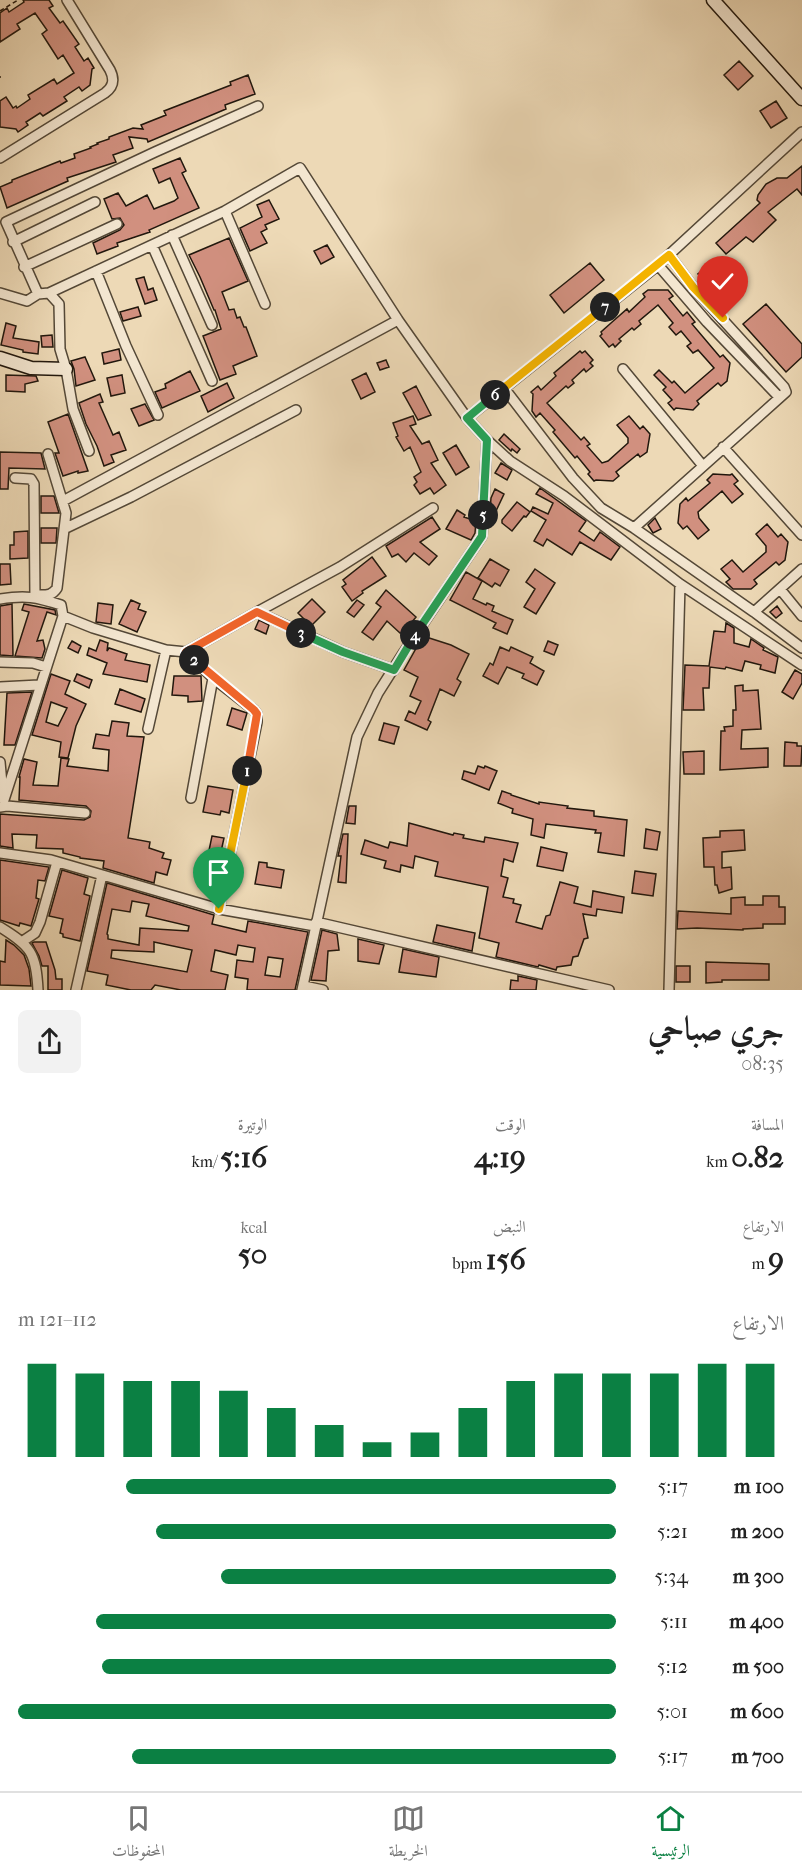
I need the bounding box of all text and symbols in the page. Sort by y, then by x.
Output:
pin [697,256,748,318]
icon: check [706,265,739,298]
pin: 7 [590,292,620,322]
text: 7 [601,297,609,316]
pin: 6 [480,380,510,410]
text: 6 [491,385,499,404]
pin: 5 [468,500,498,530]
text: 5 [480,505,486,524]
pin: 3 [286,618,316,648]
pin: 4 [400,620,430,650]
text: 3 [298,623,304,642]
text: 4 [410,625,420,644]
pin: 2 [179,645,209,675]
text: 2 [190,650,198,669]
pin: 1 [232,756,262,786]
text: 1 [244,761,250,780]
pin [193,847,244,909]
icon: arrive [202,856,235,889]
button: share [18,1010,81,1073]
text: جري صباحي [648,1010,784,1049]
text: 08:35 [741,1052,784,1075]
text: الوتيرة [238,1115,267,1134]
text: الوقت [495,1115,526,1134]
text: المسافة [751,1115,784,1134]
text: 5:16 [220,1140,267,1175]
text: 4:19 [474,1140,526,1175]
text: 0.82 [731,1140,784,1175]
text: /km [191,1152,220,1171]
text: km [706,1152,731,1171]
text: النبض [493,1217,526,1236]
text: الارتفاع [742,1217,784,1236]
text: kcal [240,1218,267,1237]
text: 50 [238,1237,267,1272]
text: 156 [486,1242,526,1277]
text: 9 [768,1242,784,1277]
text: bpm [452,1254,486,1273]
text: m [752,1254,768,1273]
text: 112–121 m [18,1308,97,1331]
text: الارتفاع [732,1312,784,1335]
text: 5:17 [658,1475,688,1498]
text: 100 m [734,1475,784,1498]
text: 5:21 [657,1520,688,1543]
text: 200 m [731,1520,784,1543]
text: 5:34 [655,1565,688,1588]
text: 300 m [733,1565,784,1588]
text: 5:11 [660,1610,688,1633]
text: 400 m [729,1610,784,1633]
text: 5:12 [657,1655,688,1678]
text: 500 m [732,1655,784,1678]
text: 5:01 [656,1700,688,1723]
text: 600 m [730,1700,784,1723]
text: 5:17 [658,1745,688,1768]
text: 700 m [731,1745,784,1768]
tab: المحفوظات [112,1802,165,1866]
tab: الخريطة [389,1802,428,1866]
tab: الرئيسية [652,1802,690,1866]

